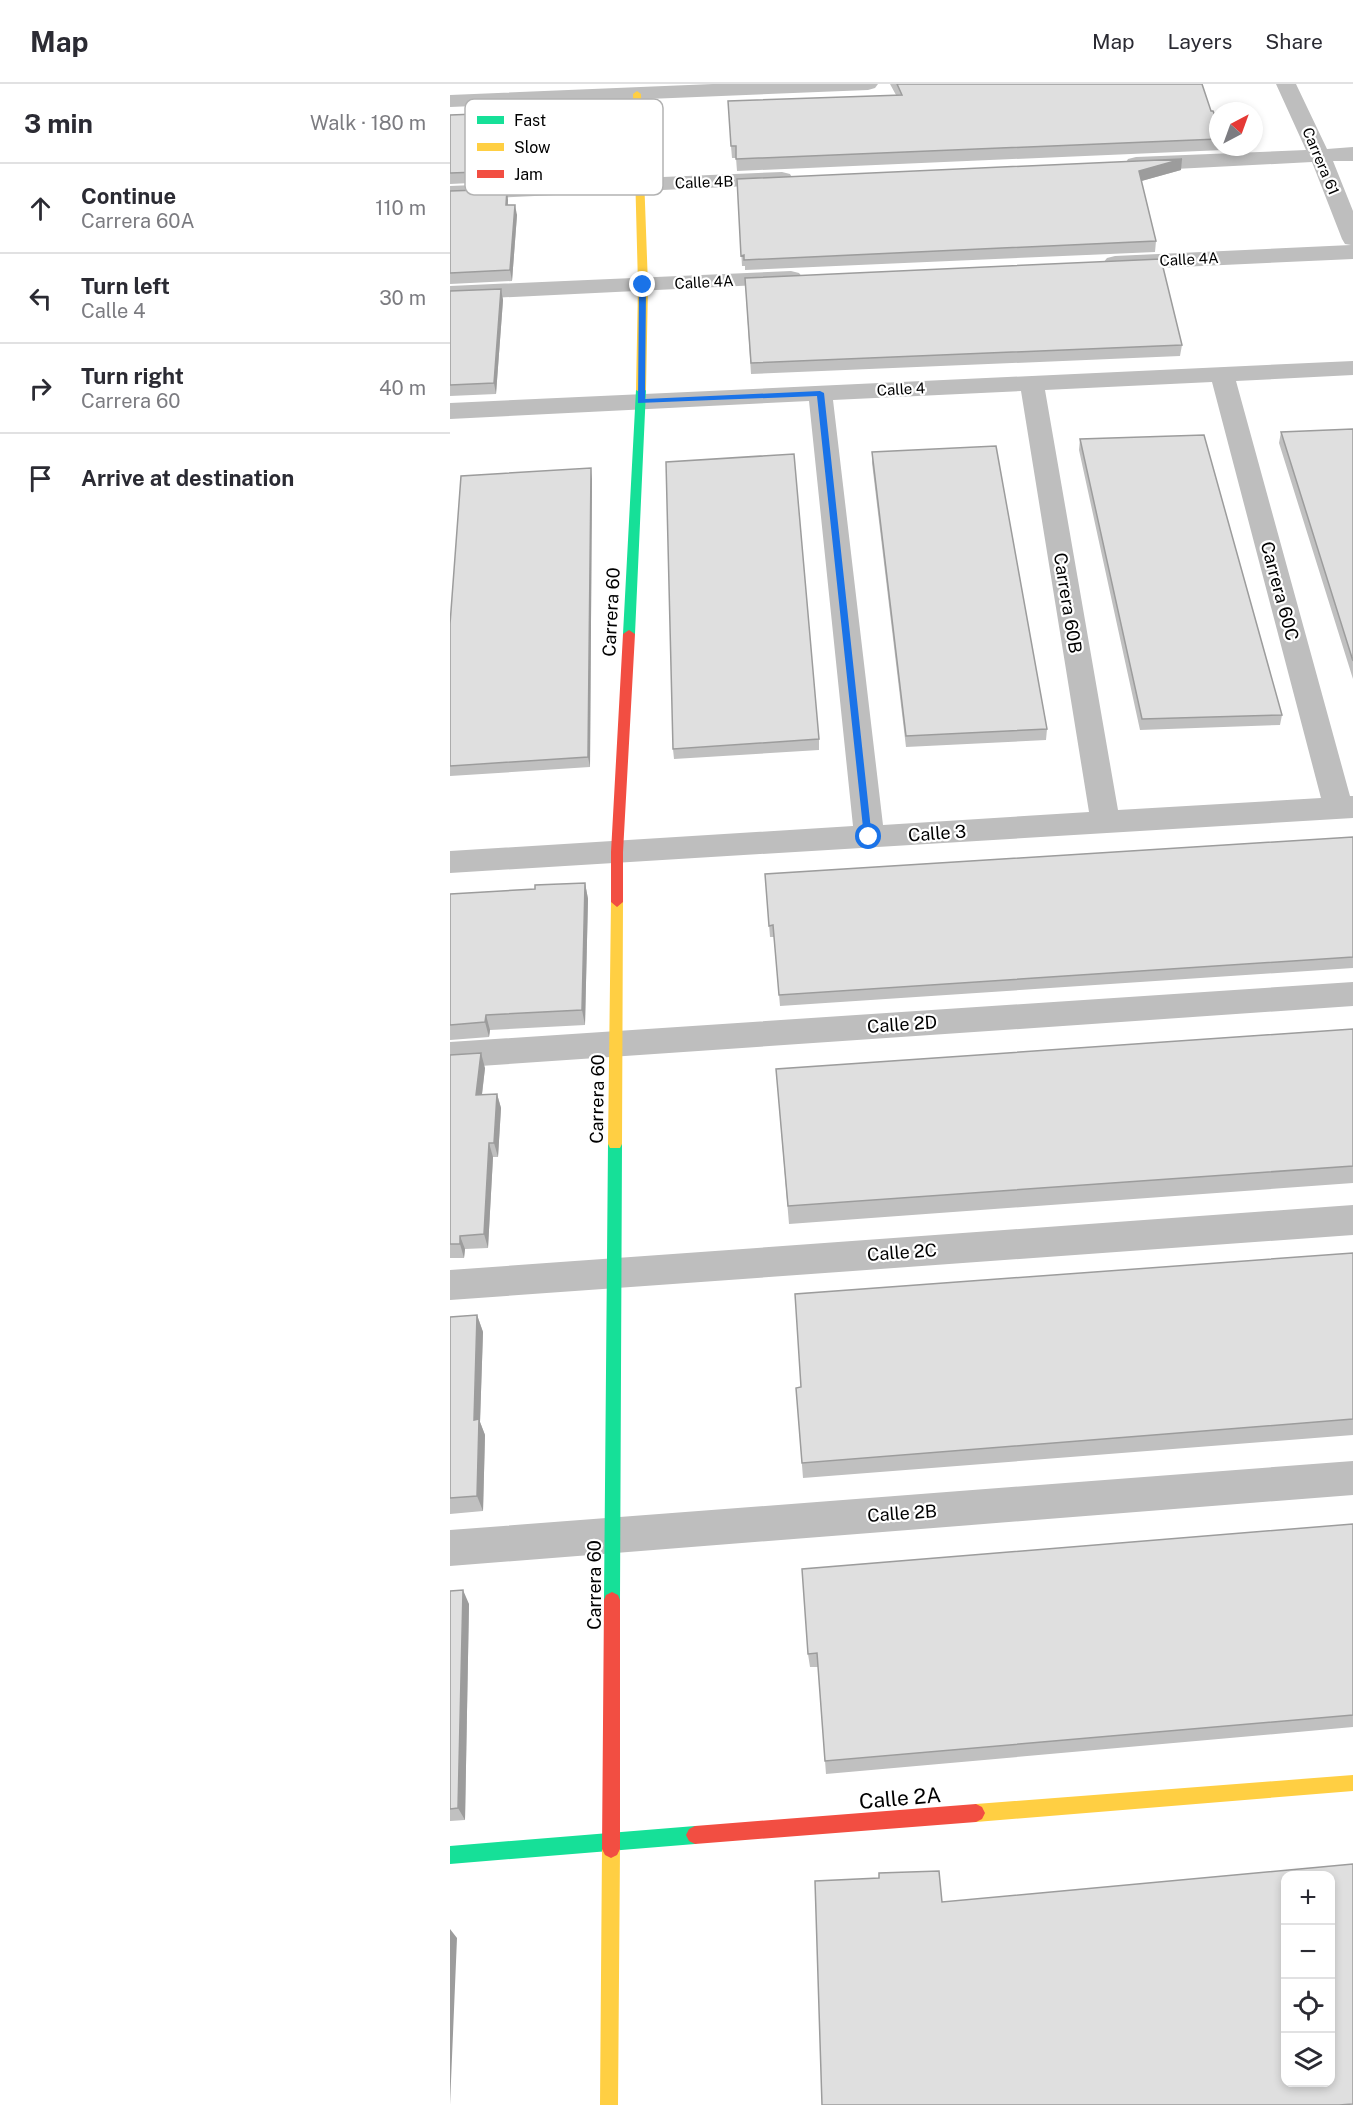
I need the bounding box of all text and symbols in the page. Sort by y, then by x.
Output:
text: Map [30,25,89,58]
text: Map [1092,29,1135,54]
text: Layers [1168,29,1232,54]
text: Share [1265,29,1323,54]
legend [465,99,663,195]
north arrow [1209,102,1263,156]
text: 3 min [24,108,93,139]
text: Walk · 180 m [310,111,426,135]
text: Fast [514,111,546,130]
street label: Carrera 61 [1299,125,1343,197]
text: Slow [514,138,551,157]
text: Jam [514,165,543,184]
street label: Calle 4B [674,172,734,192]
text: Continue [81,183,176,209]
icon: ahead [24,192,57,225]
text: 110 m [375,196,426,220]
text: Carrera 60A [81,209,195,233]
street label: Calle 4A [1159,249,1219,269]
route end [629,271,655,297]
street label: Calle 4A [674,272,734,292]
text: Turn left [81,273,170,299]
icon: left [24,282,57,315]
text: 30 m [379,286,426,310]
text: Calle 4 [81,299,146,323]
text: Turn right [81,363,184,389]
icon: right [24,372,57,405]
text: 40 m [379,376,426,400]
street label: Calle 4 [876,379,926,399]
text: Carrera 60 [81,389,180,413]
icon: arrive [24,462,57,495]
text: Arrive at destination [81,465,294,491]
street label: Carrera 60C [1257,539,1303,643]
street label: Carrera 60B [1050,551,1086,655]
street label: Carrera 60 [598,567,624,657]
street label: Calle 3 [907,820,967,846]
route start [855,823,881,849]
street label: Calle 2D [866,1011,938,1037]
street label: Carrera 60 [586,1054,608,1144]
street label: Calle 2C [866,1239,938,1265]
street label: Calle 2B [867,1500,937,1526]
street label: Carrera 60 [584,1540,605,1630]
street label: Calle 2A [858,1782,942,1814]
map controls [1281,1871,1335,2087]
button: + [1281,1871,1335,1925]
button: − [1281,1925,1335,1979]
button: locate [1281,1979,1335,2033]
button: layers [1281,2033,1335,2087]

